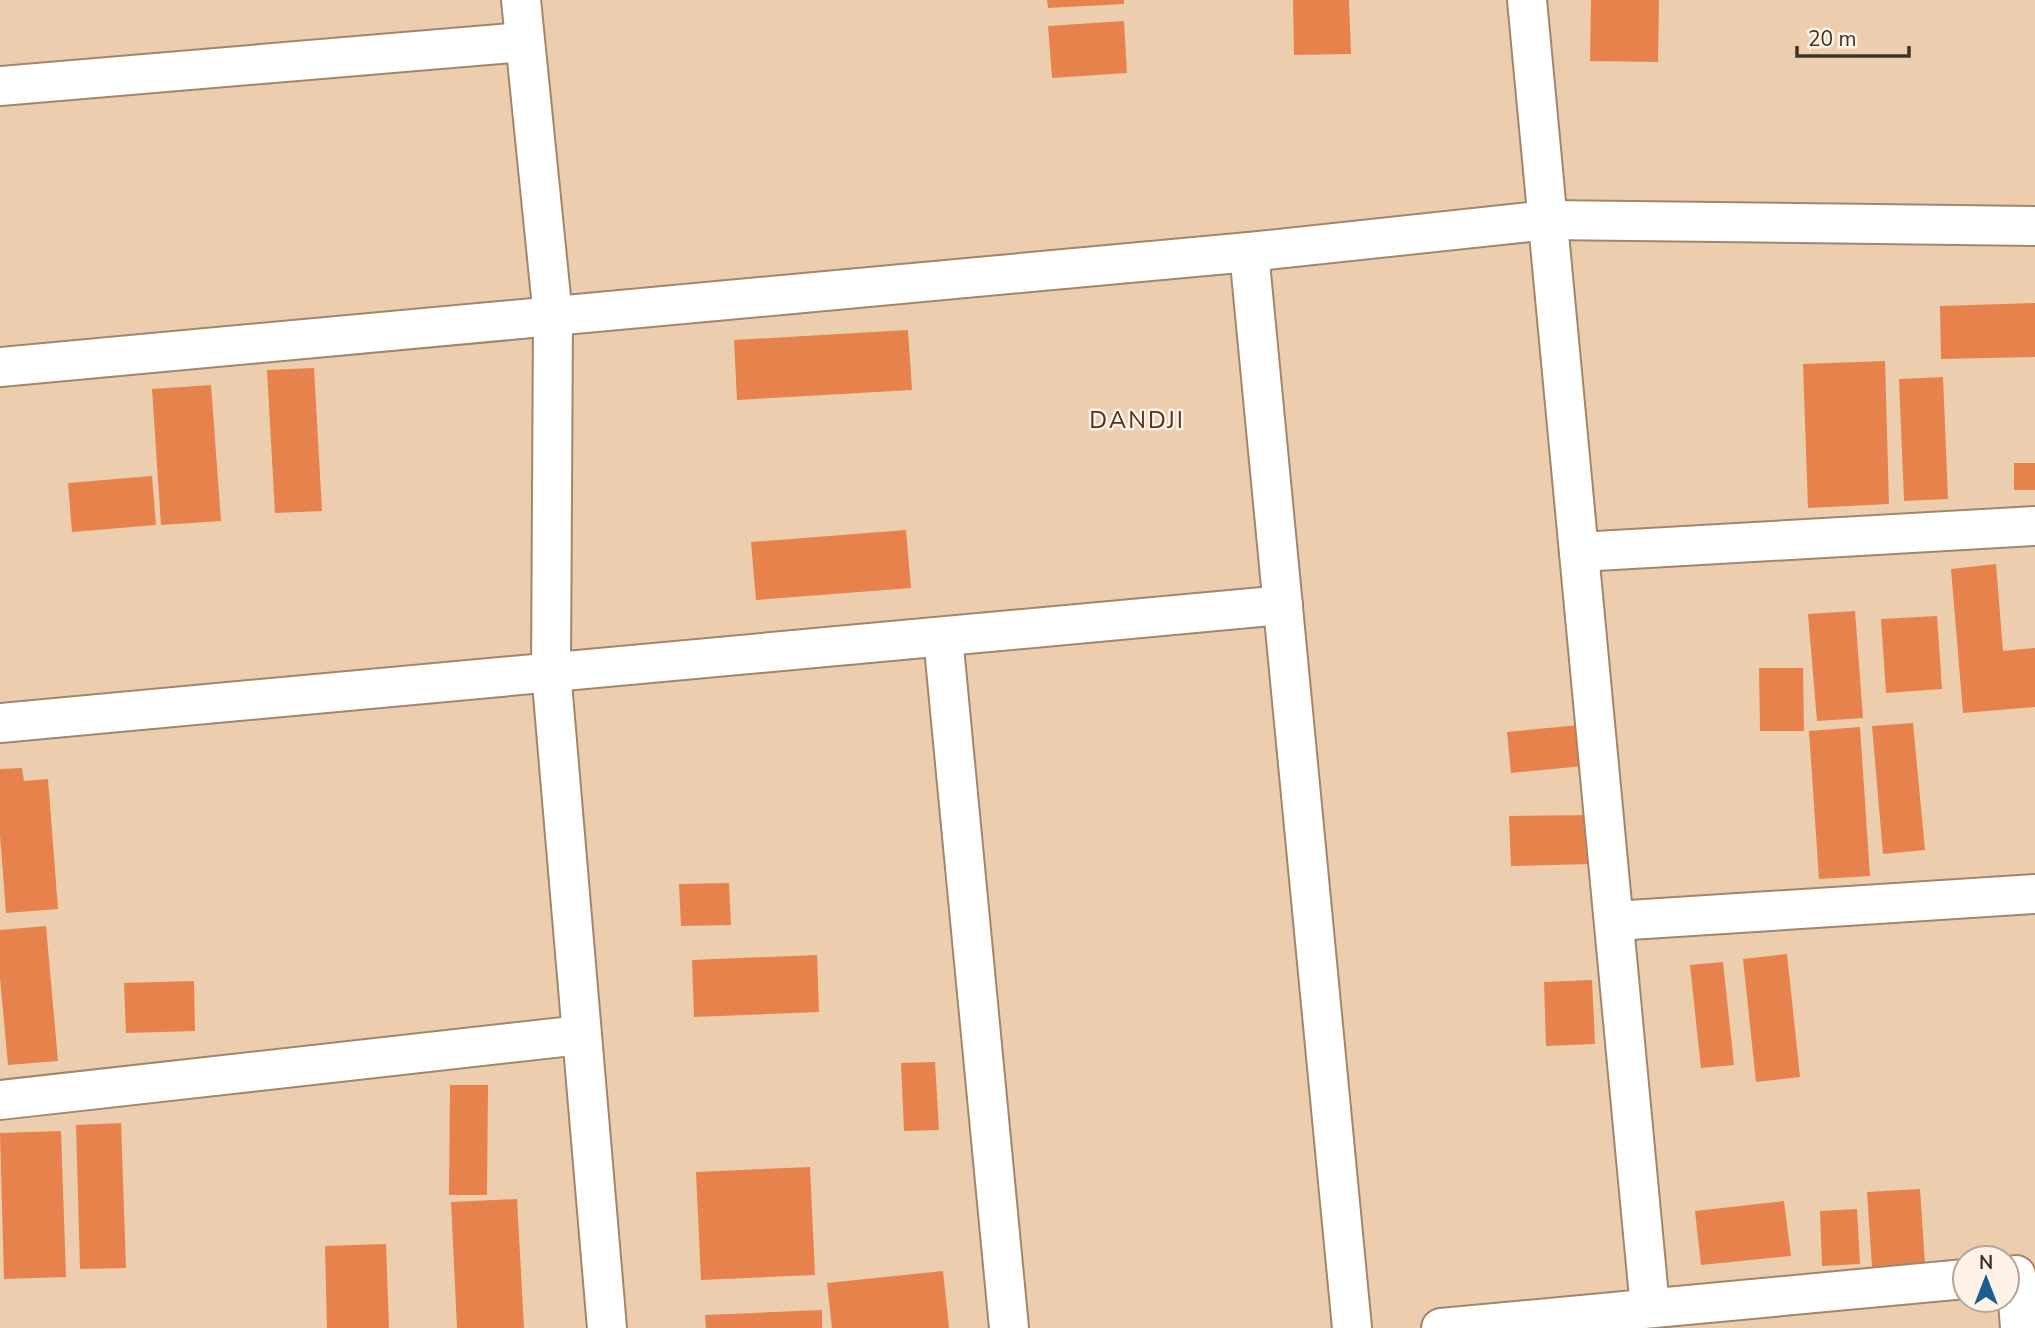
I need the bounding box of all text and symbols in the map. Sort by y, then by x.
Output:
scale bar [1797,14,1909,58]
text: 20 m [1808,25,1857,53]
district label: DANDJI [1089,404,1185,436]
north arrow [1951,1244,2021,1314]
text: N [1979,1250,1993,1276]

